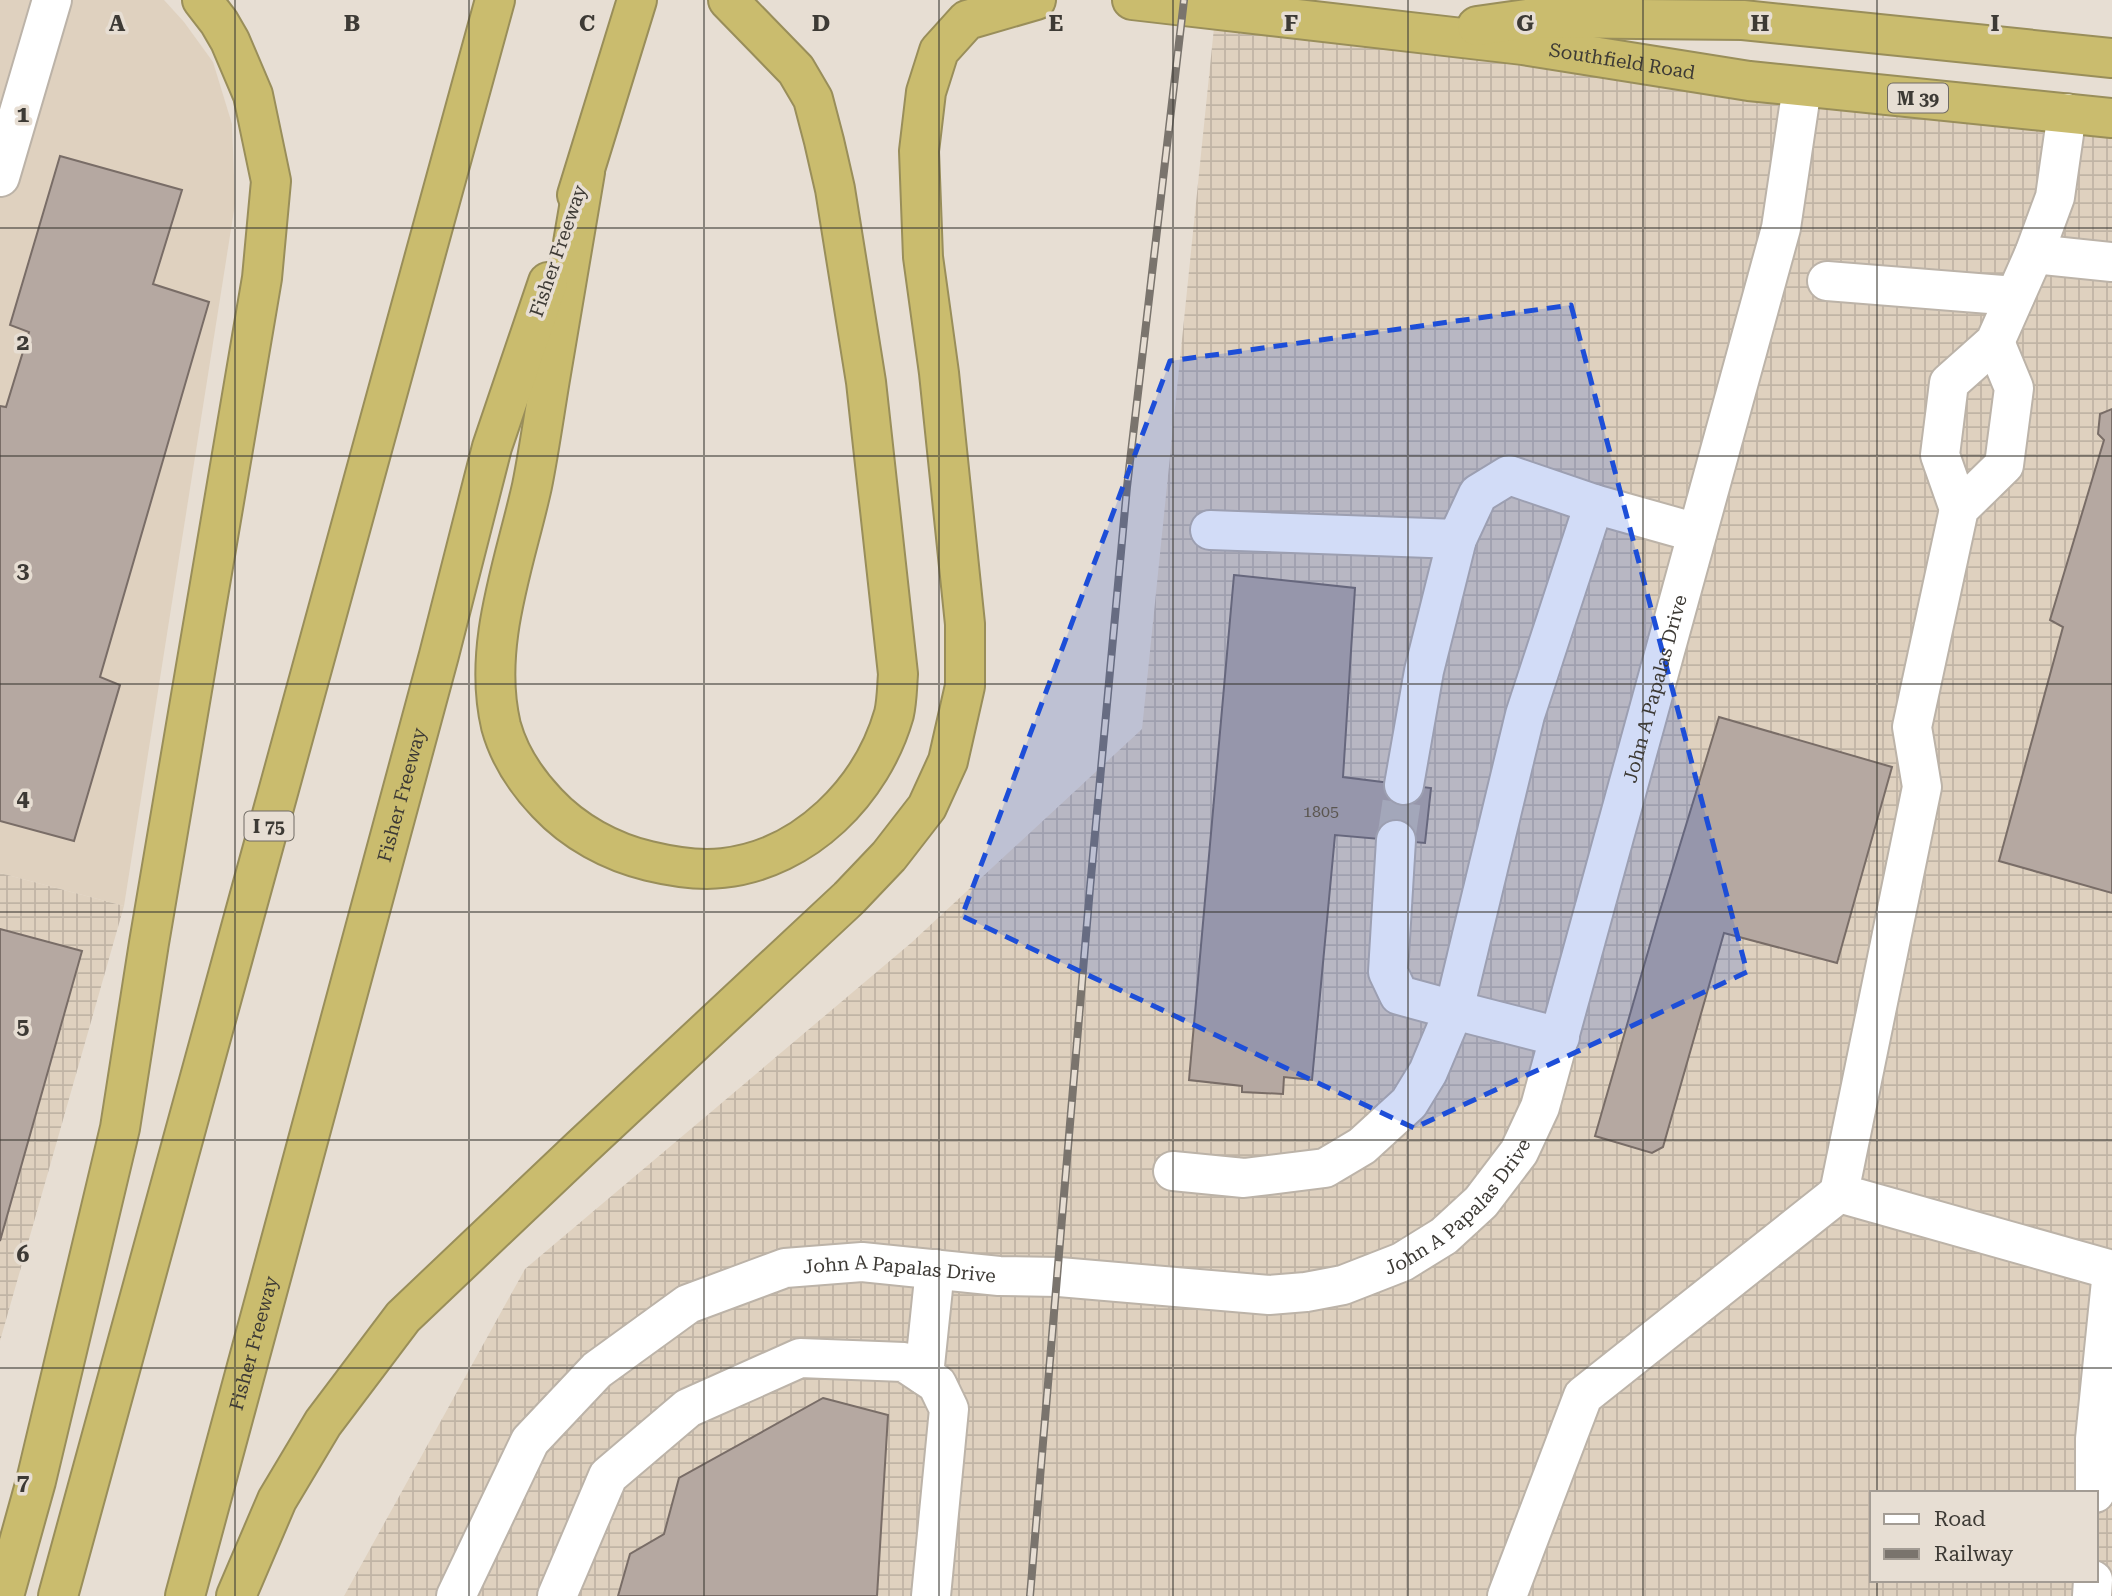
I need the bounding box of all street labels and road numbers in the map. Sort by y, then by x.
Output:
street label: Southfield Road [1547,38,1697,84]
road number: M 39 [1888,84,1948,113]
street label: Fisher Freeway [525,181,592,320]
street label: John A Papalas Drive [1618,592,1691,785]
street label: Fisher Freeway [372,724,431,864]
road number: I 75 [244,812,294,840]
street label: John A Papalas Drive [1381,1135,1535,1279]
street label: John A Papalas Drive [802,1250,997,1287]
street label: Fisher Freeway [224,1273,283,1413]

